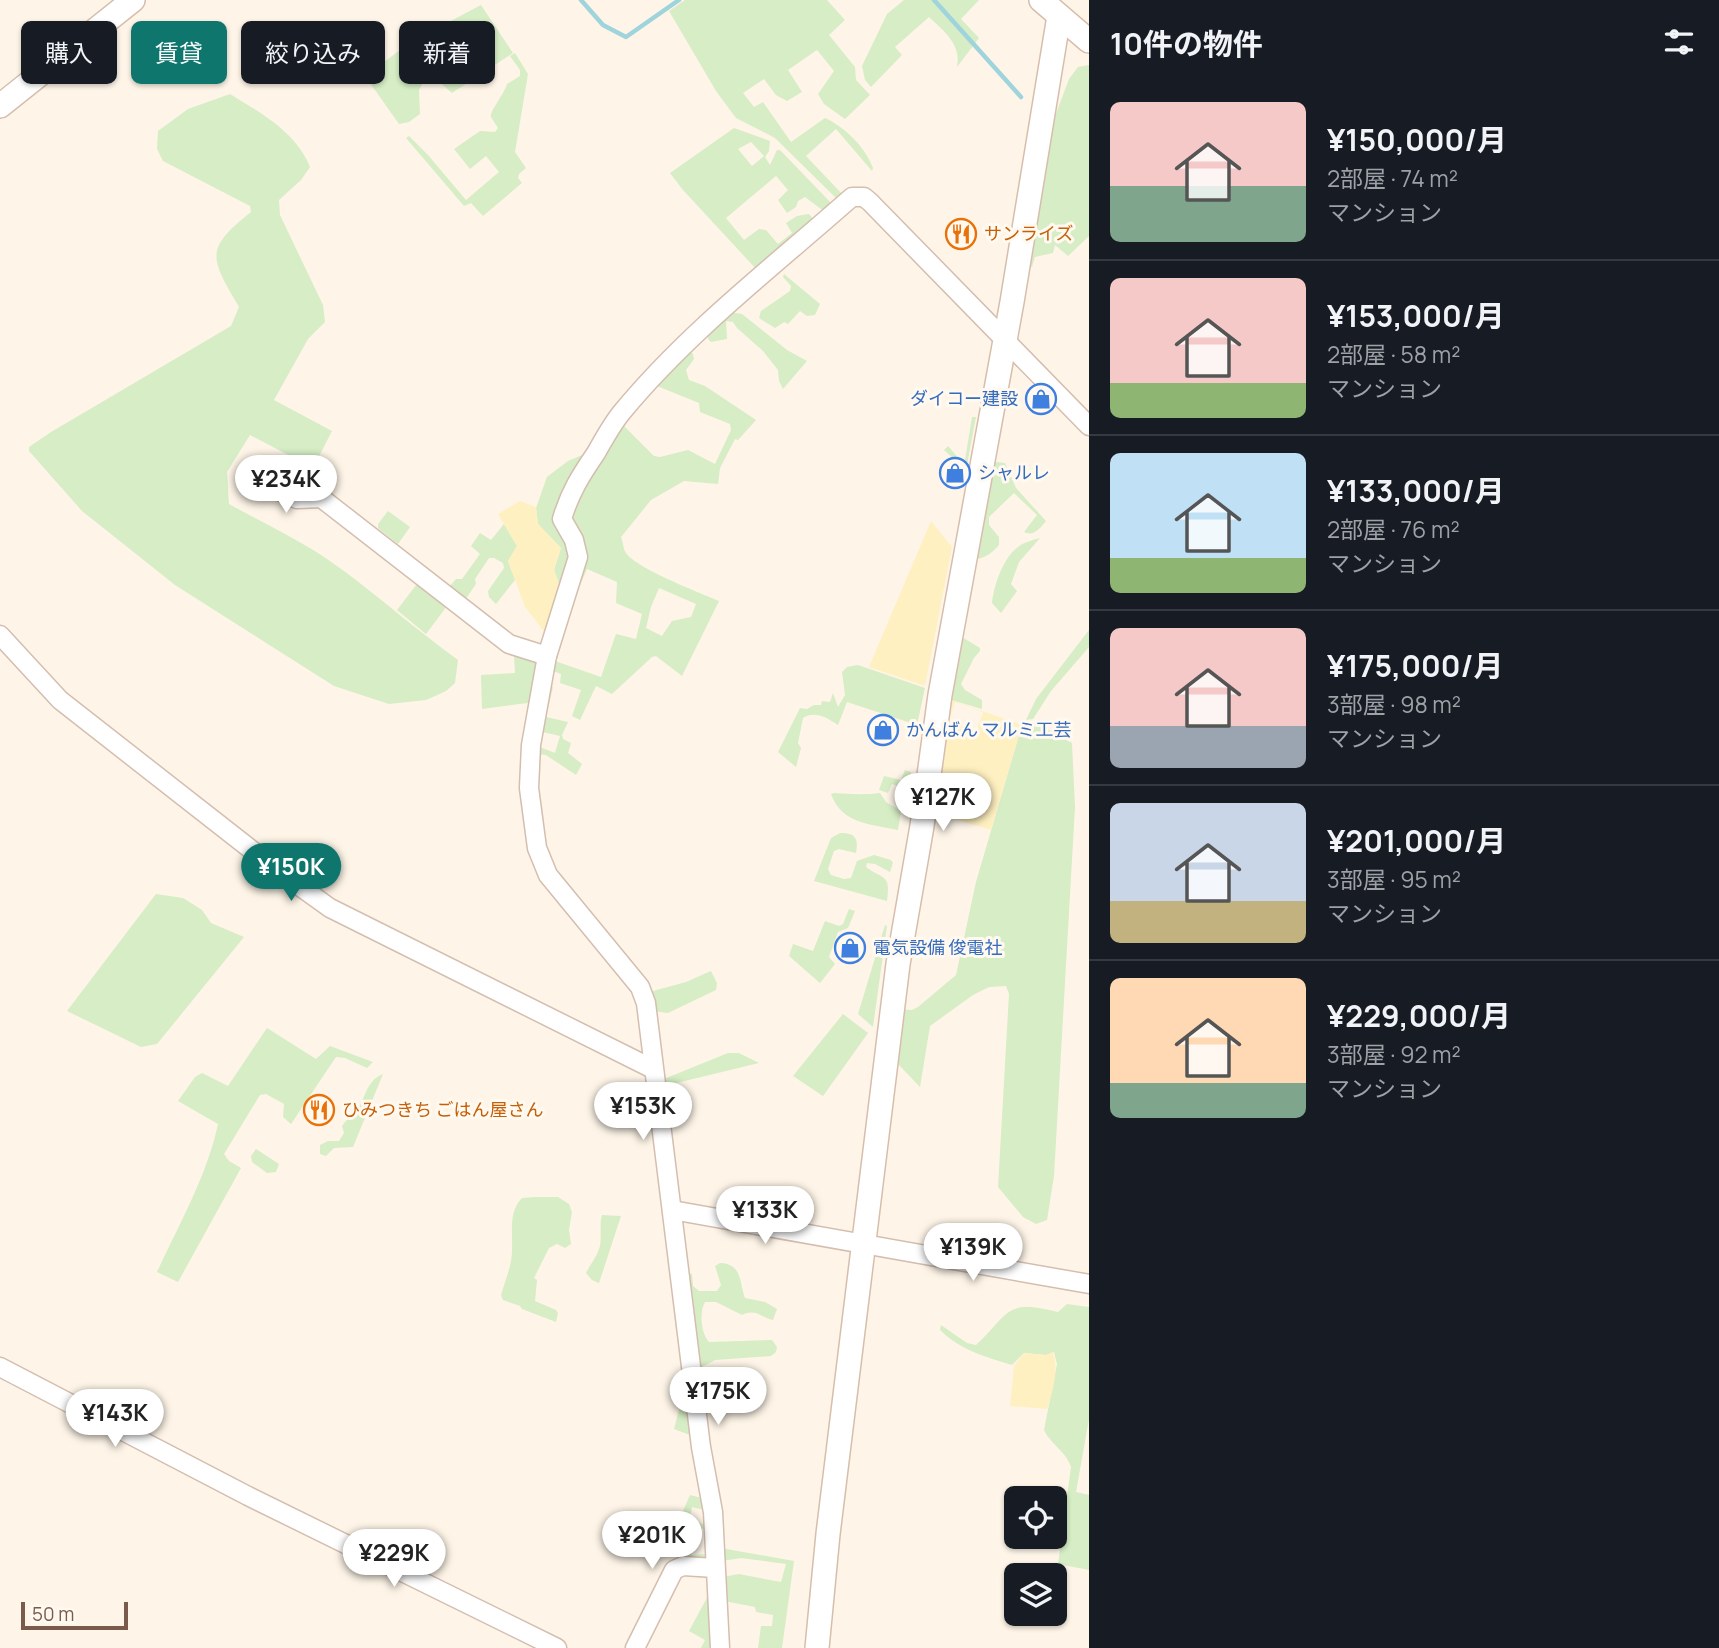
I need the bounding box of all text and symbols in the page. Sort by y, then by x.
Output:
chip: 購入 [21,21,117,84]
chip: 賃貸 [131,21,227,84]
chip: 絞り込み [241,21,385,84]
chip: 新着 [399,21,495,84]
text: 10件の物件 [1110,23,1263,64]
icon: filters [1660,23,1698,61]
text: ¥150,000/月 [1327,119,1507,160]
icon: home [1166,130,1250,214]
text: 2部屋 · 74 m² [1327,162,1458,194]
text: マンション [1327,196,1442,228]
restaurant icon: サンライズ [944,217,978,251]
place label: サンライズ [984,221,1073,245]
text: ¥153,000/月 [1327,295,1505,336]
icon: home [1166,306,1250,390]
text: 2部屋 · 58 m² [1327,338,1460,370]
text: マンション [1327,372,1442,404]
shop icon: ダイコー建設 [1024,382,1058,416]
place label: ダイコー建設 [910,386,1018,410]
pin: ¥234K [237,456,335,515]
shop icon: シャルレ [938,456,972,490]
place label: シャルレ [978,460,1050,484]
text: ¥234K [251,462,321,494]
text: ¥133,000/月 [1327,470,1505,511]
icon: home [1166,481,1250,565]
text: 2部屋 · 76 m² [1327,513,1460,545]
text: マンション [1327,547,1442,579]
text: ¥175,000/月 [1327,645,1503,686]
icon: home [1166,656,1250,740]
text: 3部屋 · 98 m² [1327,688,1461,720]
shop icon: かんばん マルミ工芸 [866,713,900,747]
place label: かんばん マルミ工芸 [906,717,1072,741]
text: マンション [1327,722,1442,754]
pin: ¥127K [894,774,992,833]
text: ¥127K [911,780,976,812]
text: ¥201,000/月 [1327,820,1506,861]
icon: home [1166,831,1250,915]
pin: ¥150K [242,844,340,903]
text: ¥150K [257,850,325,882]
text: 3部屋 · 95 m² [1327,863,1461,895]
text: マンション [1327,897,1442,929]
shop icon: 電気設備 俊電社 [833,931,867,965]
place label: 電気設備 俊電社 [873,935,1003,959]
text: ¥229,000/月 [1327,995,1511,1036]
icon: home [1166,1006,1250,1090]
text: 3部屋 · 92 m² [1327,1038,1461,1070]
text: マンション [1327,1072,1442,1104]
pin: ¥153K [594,1082,692,1142]
text: ¥153K [610,1089,676,1121]
restaurant icon: ひみつきち ごはん屋さん [302,1093,336,1127]
place label: ひみつきち ごはん屋さん [342,1097,544,1121]
pin: ¥133K [716,1186,814,1246]
text: ¥133K [732,1193,798,1225]
pin: ¥139K [924,1224,1022,1283]
text: ¥139K [940,1230,1006,1262]
pin: ¥175K [669,1368,767,1427]
text: ¥175K [686,1374,750,1406]
pin: ¥143K [66,1390,164,1449]
text: ¥143K [82,1396,148,1428]
map controls [1004,1486,1067,1626]
button: locate [1004,1486,1067,1549]
pin: ¥201K [603,1512,701,1571]
text: ¥201K [618,1518,686,1550]
pin: ¥229K [345,1530,443,1589]
text: ¥229K [359,1536,429,1568]
button: layers [1004,1563,1067,1626]
scale bar [21,1599,128,1631]
text: 50 m [32,1601,74,1627]

